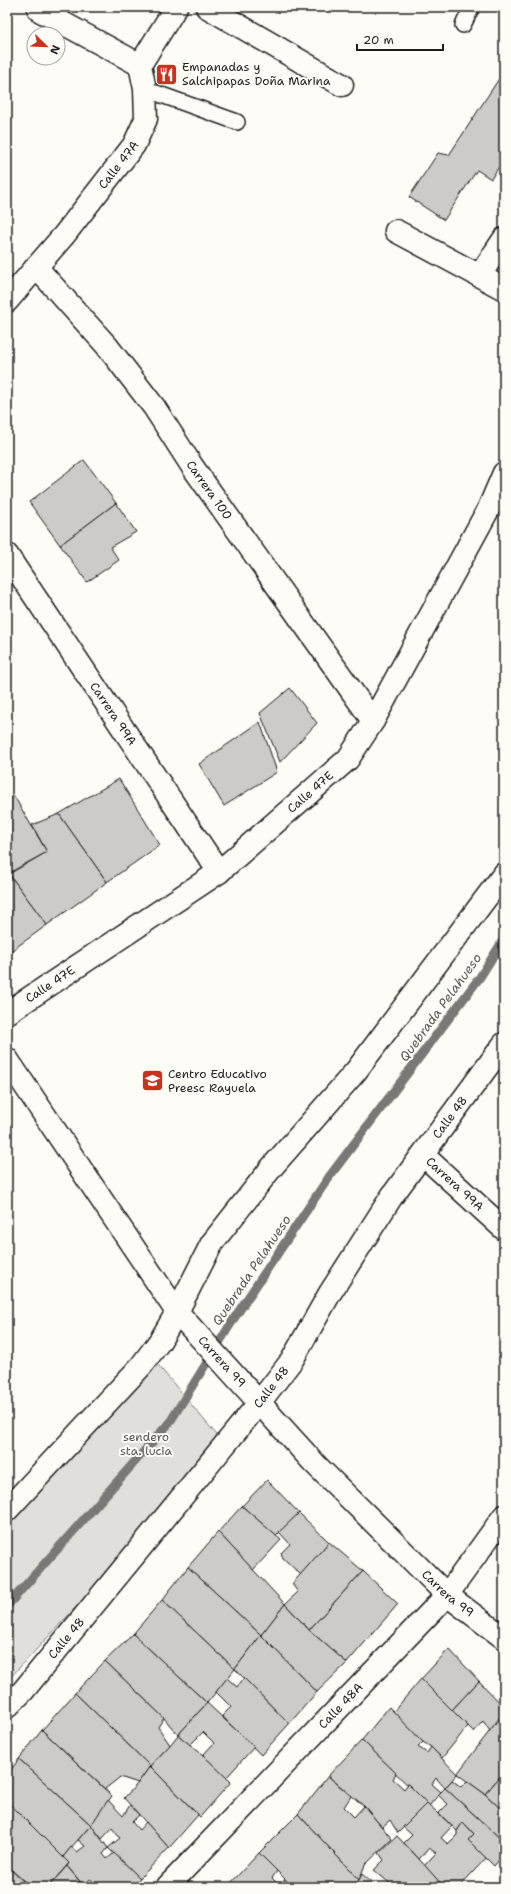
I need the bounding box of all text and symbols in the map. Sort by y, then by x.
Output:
north arrow [26,26,66,66]
scale bar [357,26,443,52]
text: 20 m [363,32,394,48]
text: N [46,43,63,57]
place label: Empanadas y Salchipapas Doña Marina [182,59,331,89]
restaurant icon: Empanadas y Salchipapas Doña Marina [153,61,179,87]
street label: Calle 47A [95,137,142,192]
street label: Carrera 100 [183,457,236,523]
street label: Carrera 99A [86,679,140,749]
street label: Calle 47E [284,767,337,817]
water label: Quebrada Pelahueso [395,950,485,1065]
street label: Calle 47E [22,962,78,1006]
place label: Centro Educativo Preesc Rayuela [168,1066,267,1096]
school or university icon: Centro Educativo Preesc Rayuela [139,1068,165,1094]
street label: Calle 48 [429,1093,471,1142]
street label: Carrera 99A [422,1154,487,1215]
water label: Quebrada Pelahueso [208,1212,295,1329]
street label: Carrera 99 [194,1332,249,1391]
street label: Calle 48 [250,1363,293,1412]
park label: sendero sta. lucia [120,1429,172,1459]
street label: Carrera 99 [418,1566,477,1620]
street label: Calle 48 [45,1614,88,1662]
street label: Calle 48A [315,1679,367,1732]

